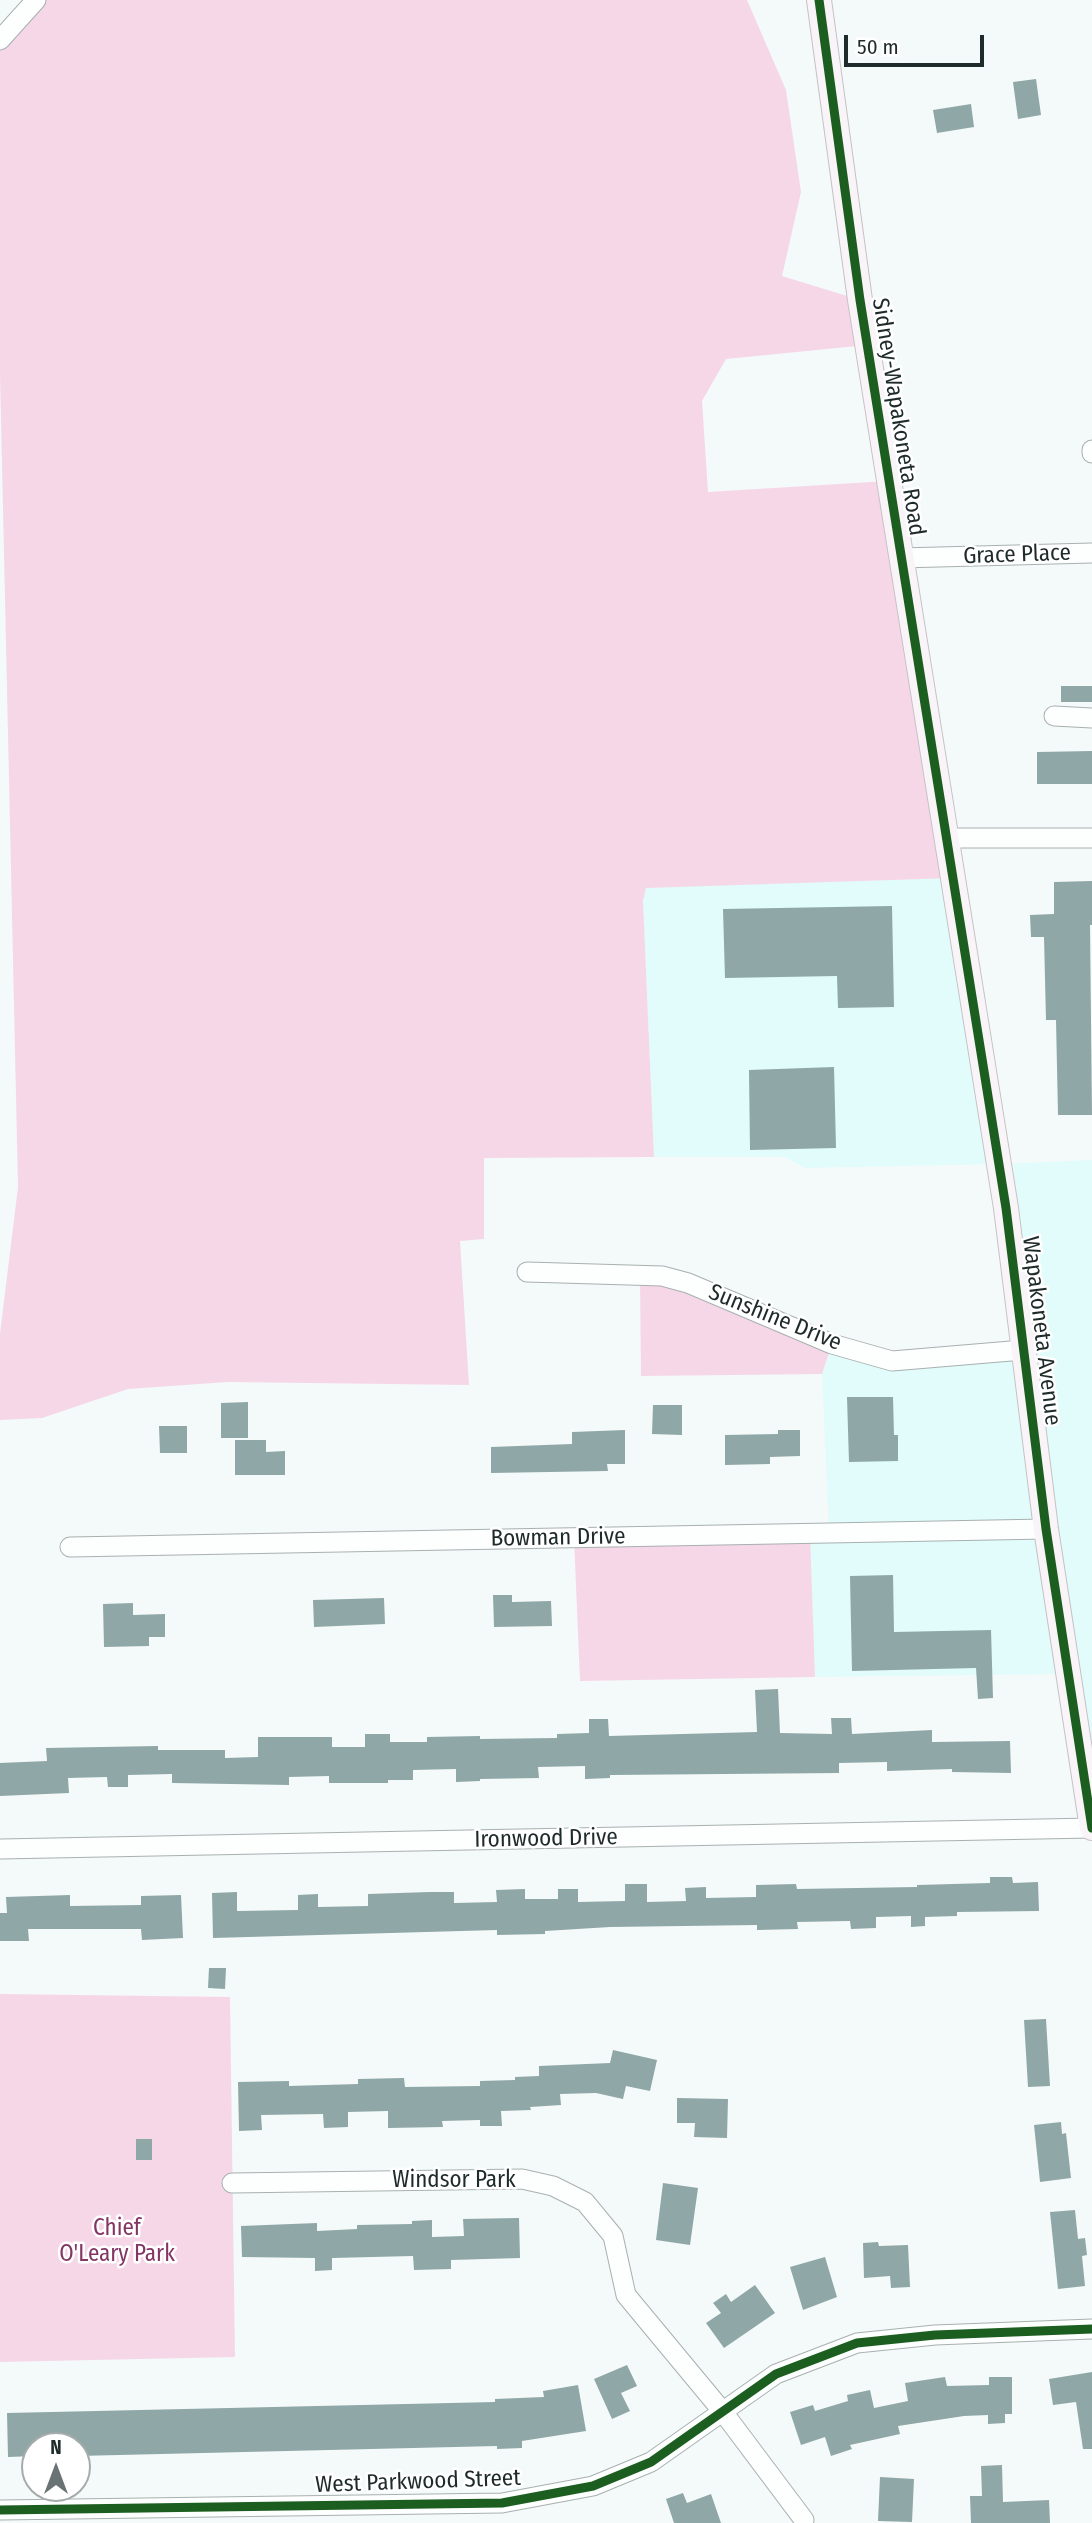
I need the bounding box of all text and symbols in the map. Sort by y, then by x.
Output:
scale bar [847,21,987,65]
text: 50 m [857,34,899,60]
street label: Sidney-Wapakoneta Road [866,296,930,538]
street label: Grace Place [963,539,1071,571]
street label: Wapakoneta Avenue [1016,1235,1066,1427]
street label: Sunshine Drive [705,1279,845,1357]
street label: Bowman Drive [490,1523,626,1553]
street label: Ironwood Drive [474,1824,618,1854]
street label: Windsor Park [392,2167,516,2195]
park label: Chief O'Leary Park [59,2215,175,2269]
north arrow [21,2432,91,2502]
text: N [50,2436,62,2459]
street label: West Parkwood Street [315,2465,521,2499]

